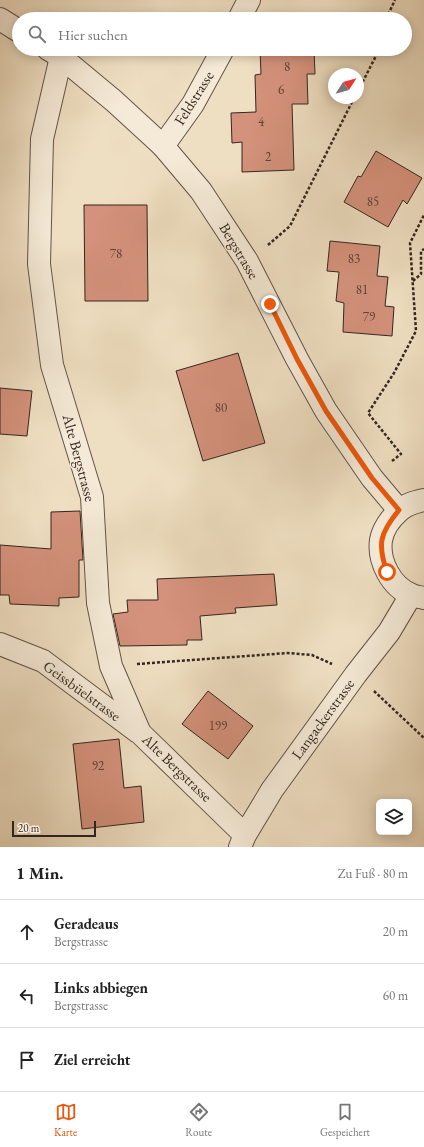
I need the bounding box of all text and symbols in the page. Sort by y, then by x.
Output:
search box [12,12,412,56]
icon: search [26,23,48,45]
text: Hier suchen [58,25,128,44]
house number: 8 [284,58,290,75]
street label: Feldstrasse [170,67,218,128]
north arrow [328,68,364,104]
house number: 6 [278,81,284,98]
house number: 4 [258,113,265,130]
house number: 2 [265,148,272,165]
house number: 85 [367,193,379,210]
street label: Bergstrasse [215,219,264,282]
house number: 78 [110,245,122,262]
house number: 83 [348,250,360,267]
house number: 81 [356,281,368,298]
route end [261,295,279,313]
house number: 79 [363,308,376,325]
house number: 80 [215,399,227,416]
street label: Alte Bergstrasse [58,411,100,504]
route start [378,563,396,581]
street label: Geissbüelstrasse [40,656,125,725]
street label: Langackerstrasse [287,674,358,763]
house number: 199 [209,717,228,734]
street label: Alte Bergstrasse [138,729,216,806]
house number: 92 [92,757,105,774]
map controls [376,799,412,835]
button: layers [376,799,412,835]
scale bar [12,819,96,838]
text: 20 m [18,821,39,835]
text: 1 Min. [16,862,63,884]
text: Zu Fuß · 80 m [338,865,408,882]
text: Geradeaus [54,914,118,933]
icon: ahead [16,921,38,943]
text: 20 m [383,923,408,940]
text: Bergstrasse [54,933,108,950]
text: Links abbiegen [54,978,148,997]
icon: left [16,985,38,1007]
text: 60 m [383,987,408,1004]
text: Bergstrasse [54,997,108,1014]
icon: arrive [16,1049,38,1071]
text: Ziel erreicht [54,1050,130,1069]
tab: Karte [54,1101,77,1139]
tab: Route [185,1101,212,1139]
tab: Gespeichert [320,1101,370,1139]

